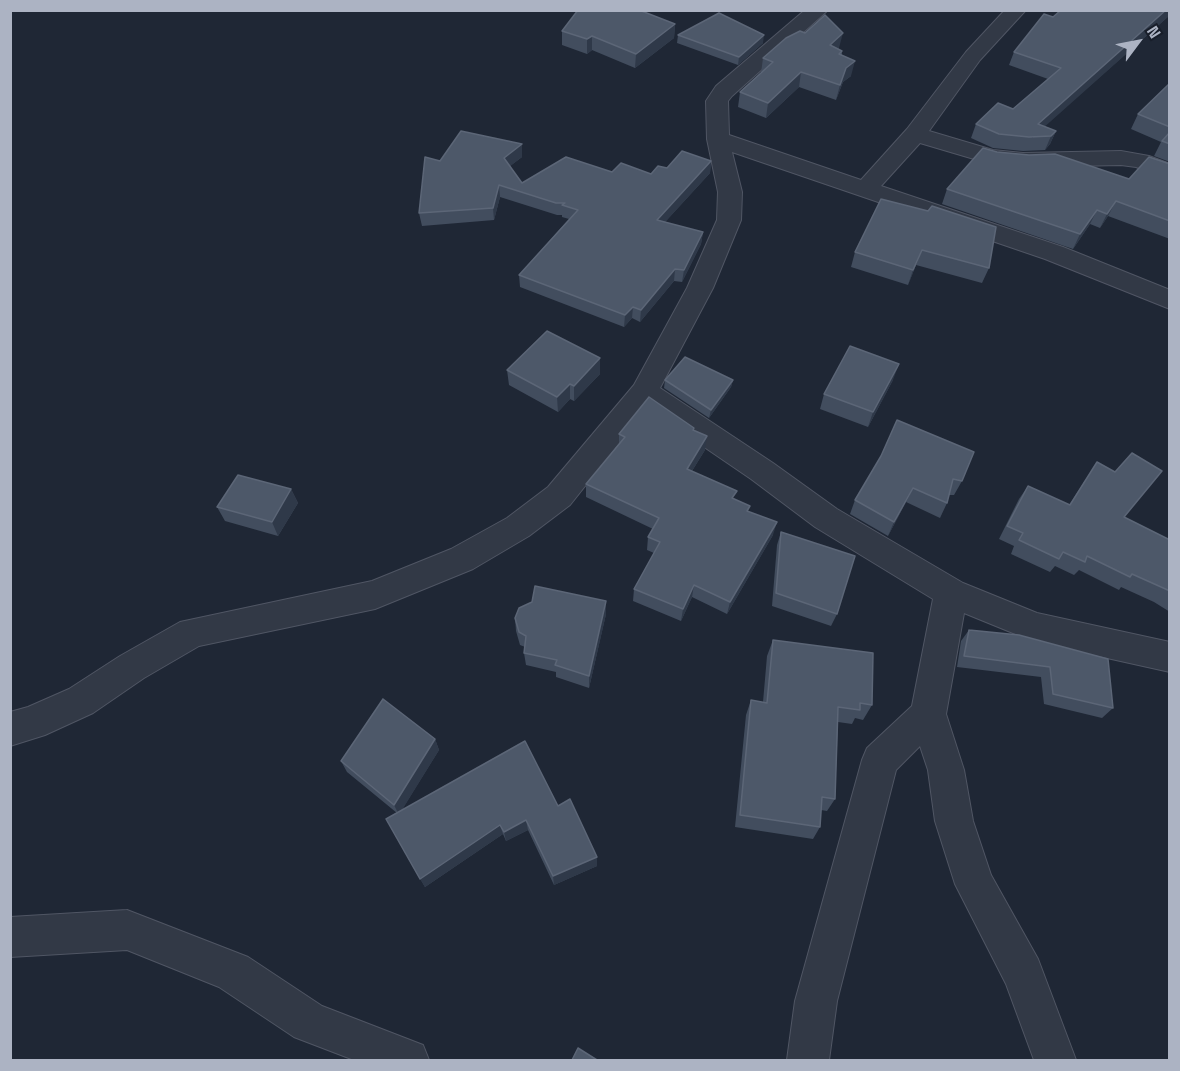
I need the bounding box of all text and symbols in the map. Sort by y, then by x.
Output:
north arrow [1108,12,1168,72]
text: N [1142,22,1165,42]

